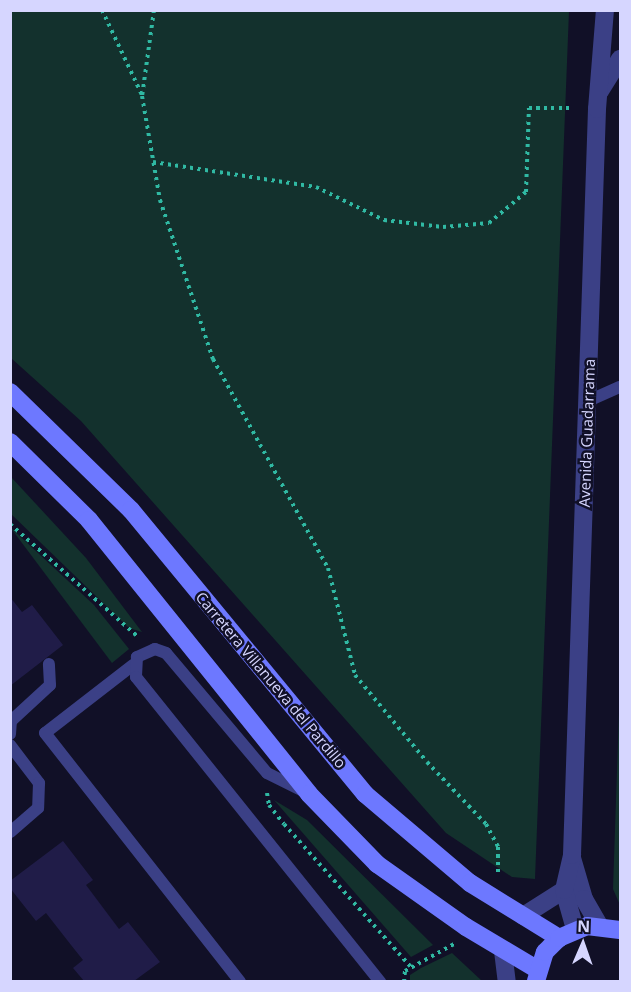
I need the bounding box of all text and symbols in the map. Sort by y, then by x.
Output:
street label: Avenida Guadarrama [575,358,599,508]
street label: Carretera Villanueva del Pardillo [192,588,350,772]
north arrow [553,914,613,974]
text: N [577,915,591,937]

